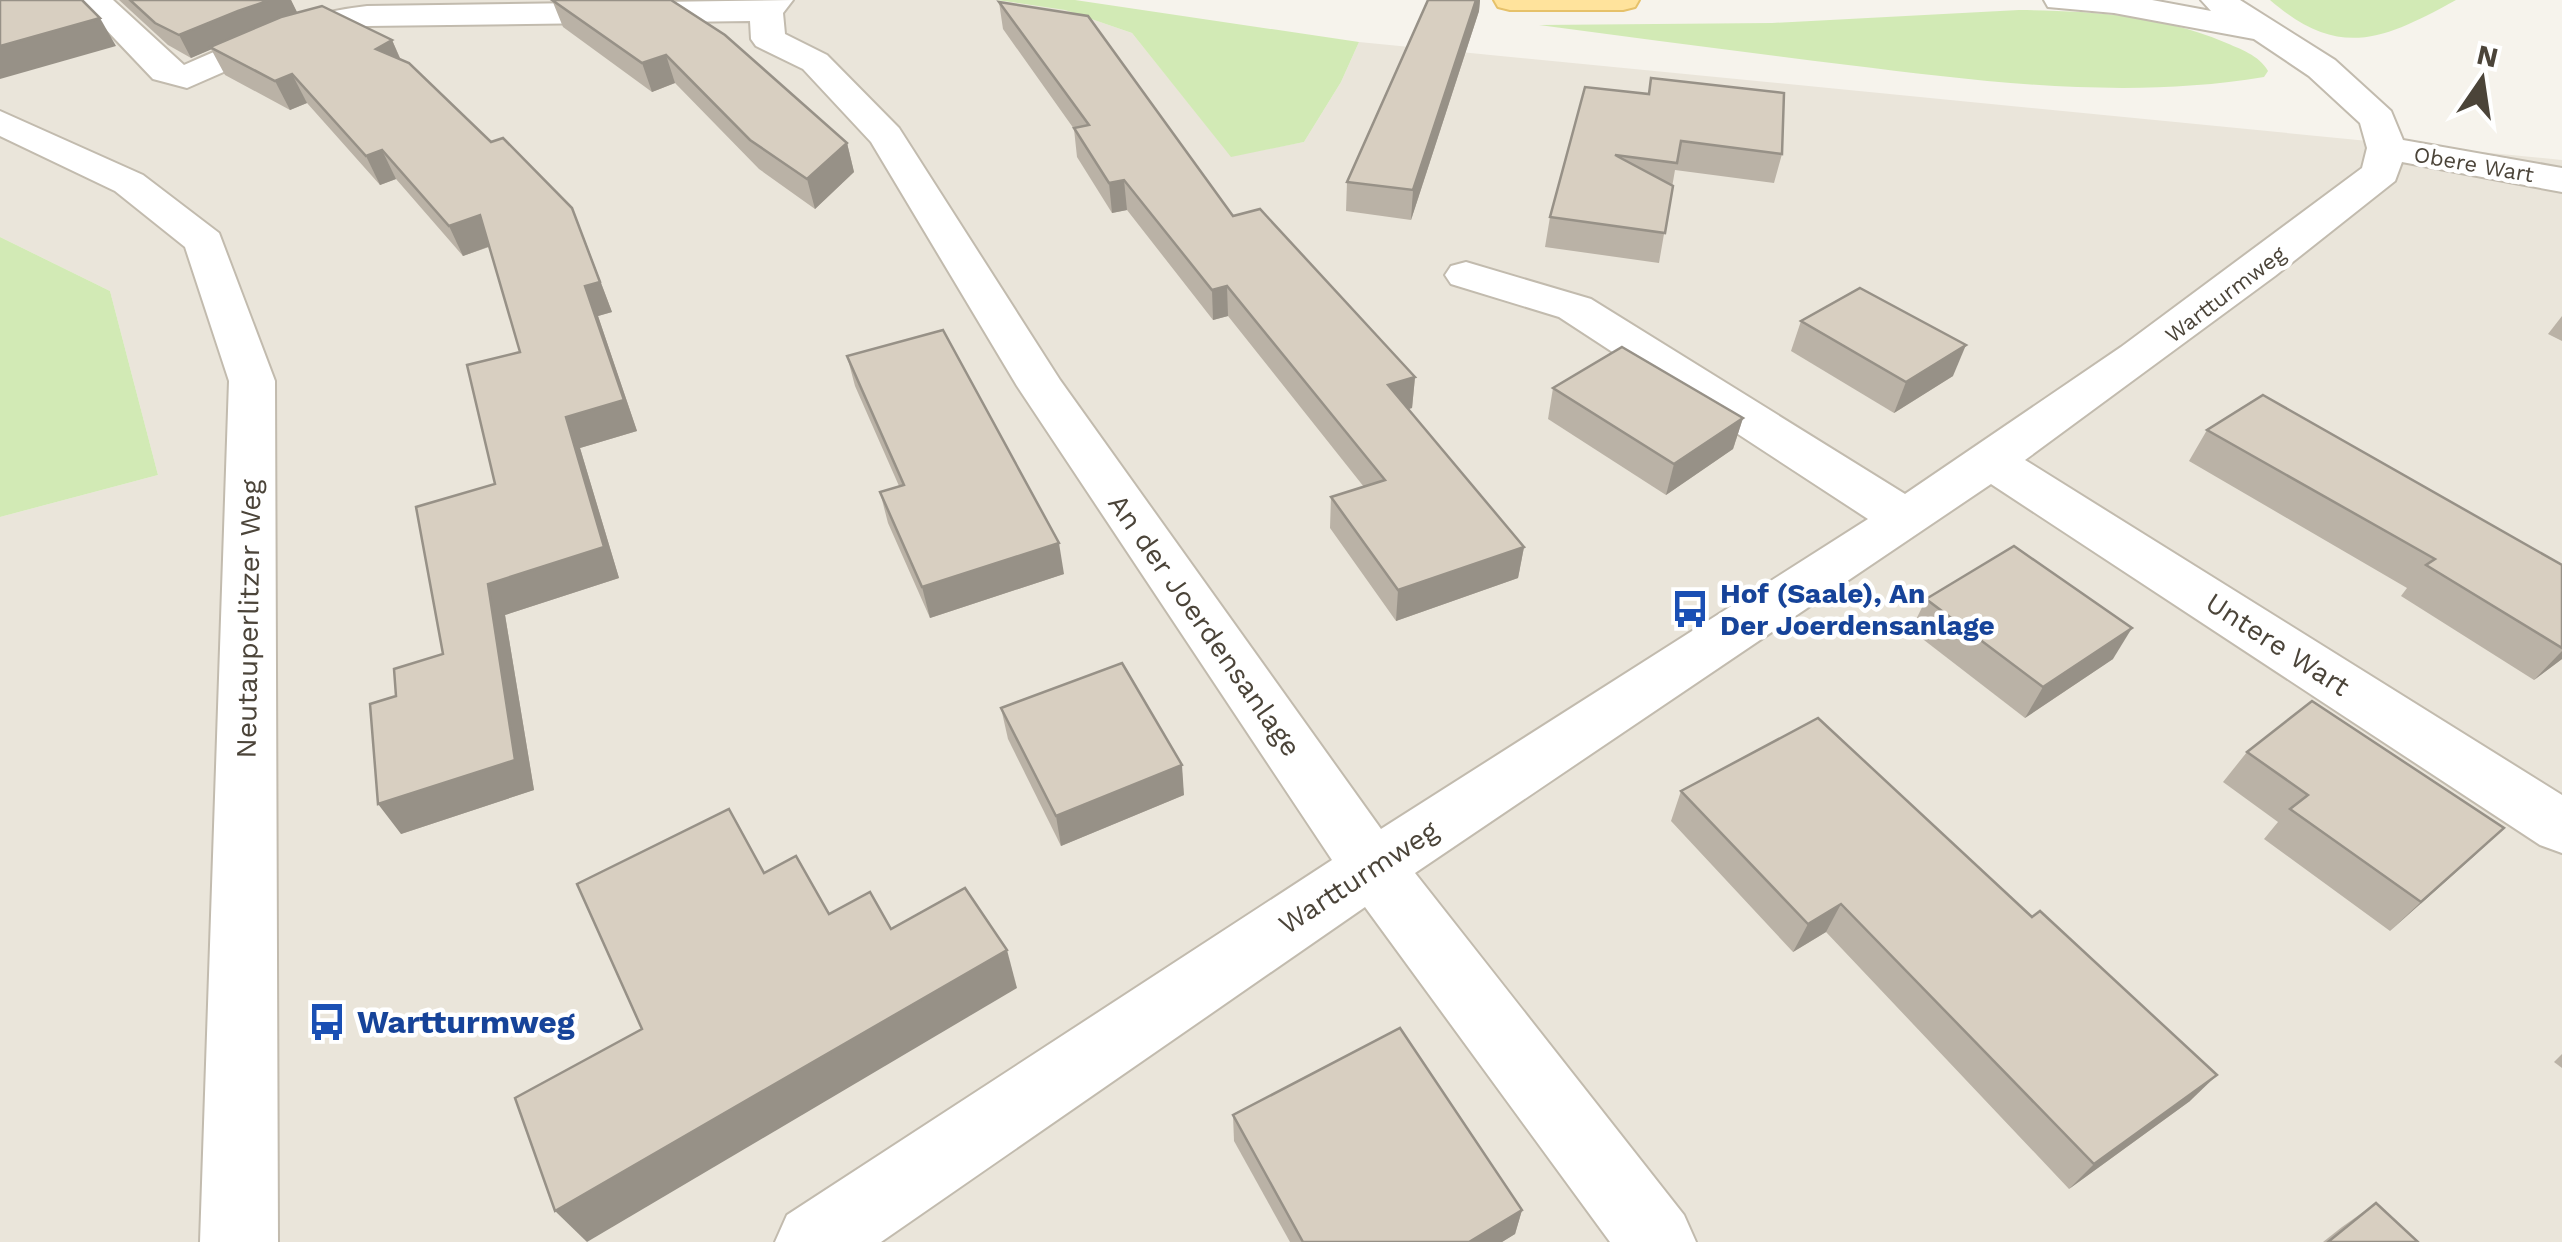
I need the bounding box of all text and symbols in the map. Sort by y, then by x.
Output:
north arrow [2432,30,2532,130]
text: N [2474,38,2501,75]
street label: Obere Wart [2412,142,2536,187]
street label: Wartturmweg [2160,241,2290,348]
street label: Neutauperlitzer Weg [230,479,267,759]
street label: An der Joerdensanlage [1101,488,1308,763]
place label: Hof (Saale), An Der Joerdensanlage [1720,577,1995,642]
street label: Untere Wart [2200,586,2356,703]
bus stop icon: Hof (Saale), An Der Joerdensanlage [1669,588,1711,630]
street label: Wartturmweg [1273,814,1444,941]
bus stop icon: Wartturmweg [306,1001,348,1043]
place label: Wartturmweg [357,1003,575,1041]

